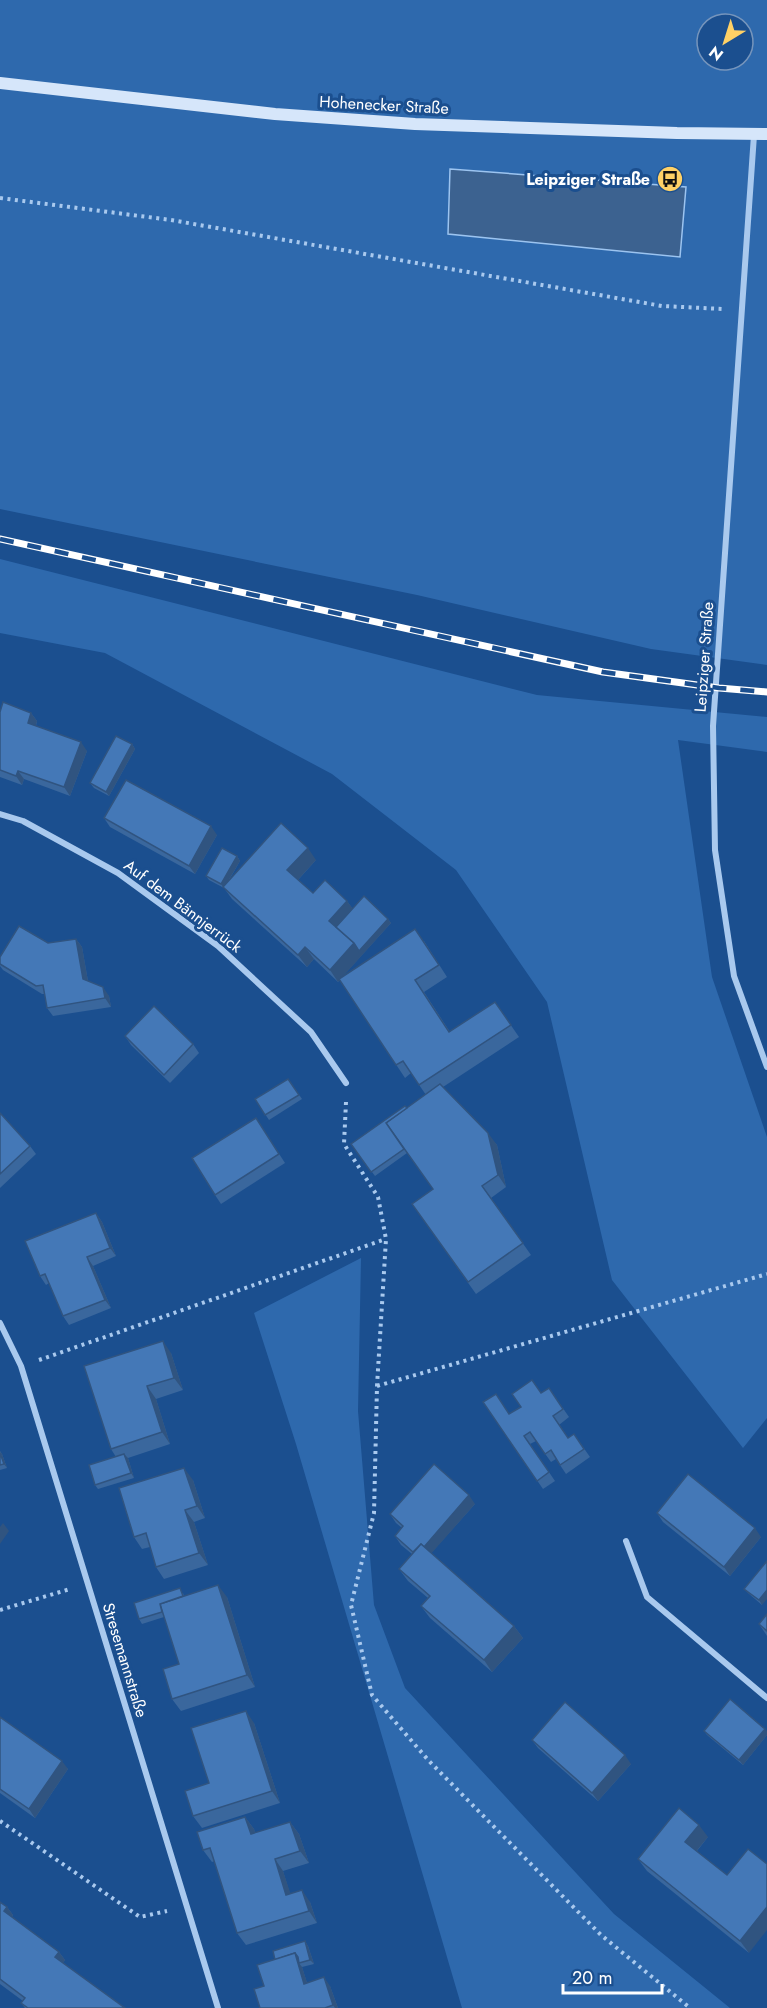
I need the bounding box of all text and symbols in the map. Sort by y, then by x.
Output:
north arrow [695,12,755,72]
text: N [704,40,728,66]
street label: Hohenecker Straße [319,90,449,120]
bus stop icon: Leipziger Straße [655,164,685,194]
place label: Leipziger Straße [526,168,650,191]
street label: Leipziger Straße [689,601,719,713]
street label: Auf dem Bännjerrück [119,854,248,959]
street label: Stresemannstraße [97,1600,153,1720]
scale bar [563,1957,662,1995]
text: 20 m [572,1965,612,1991]

